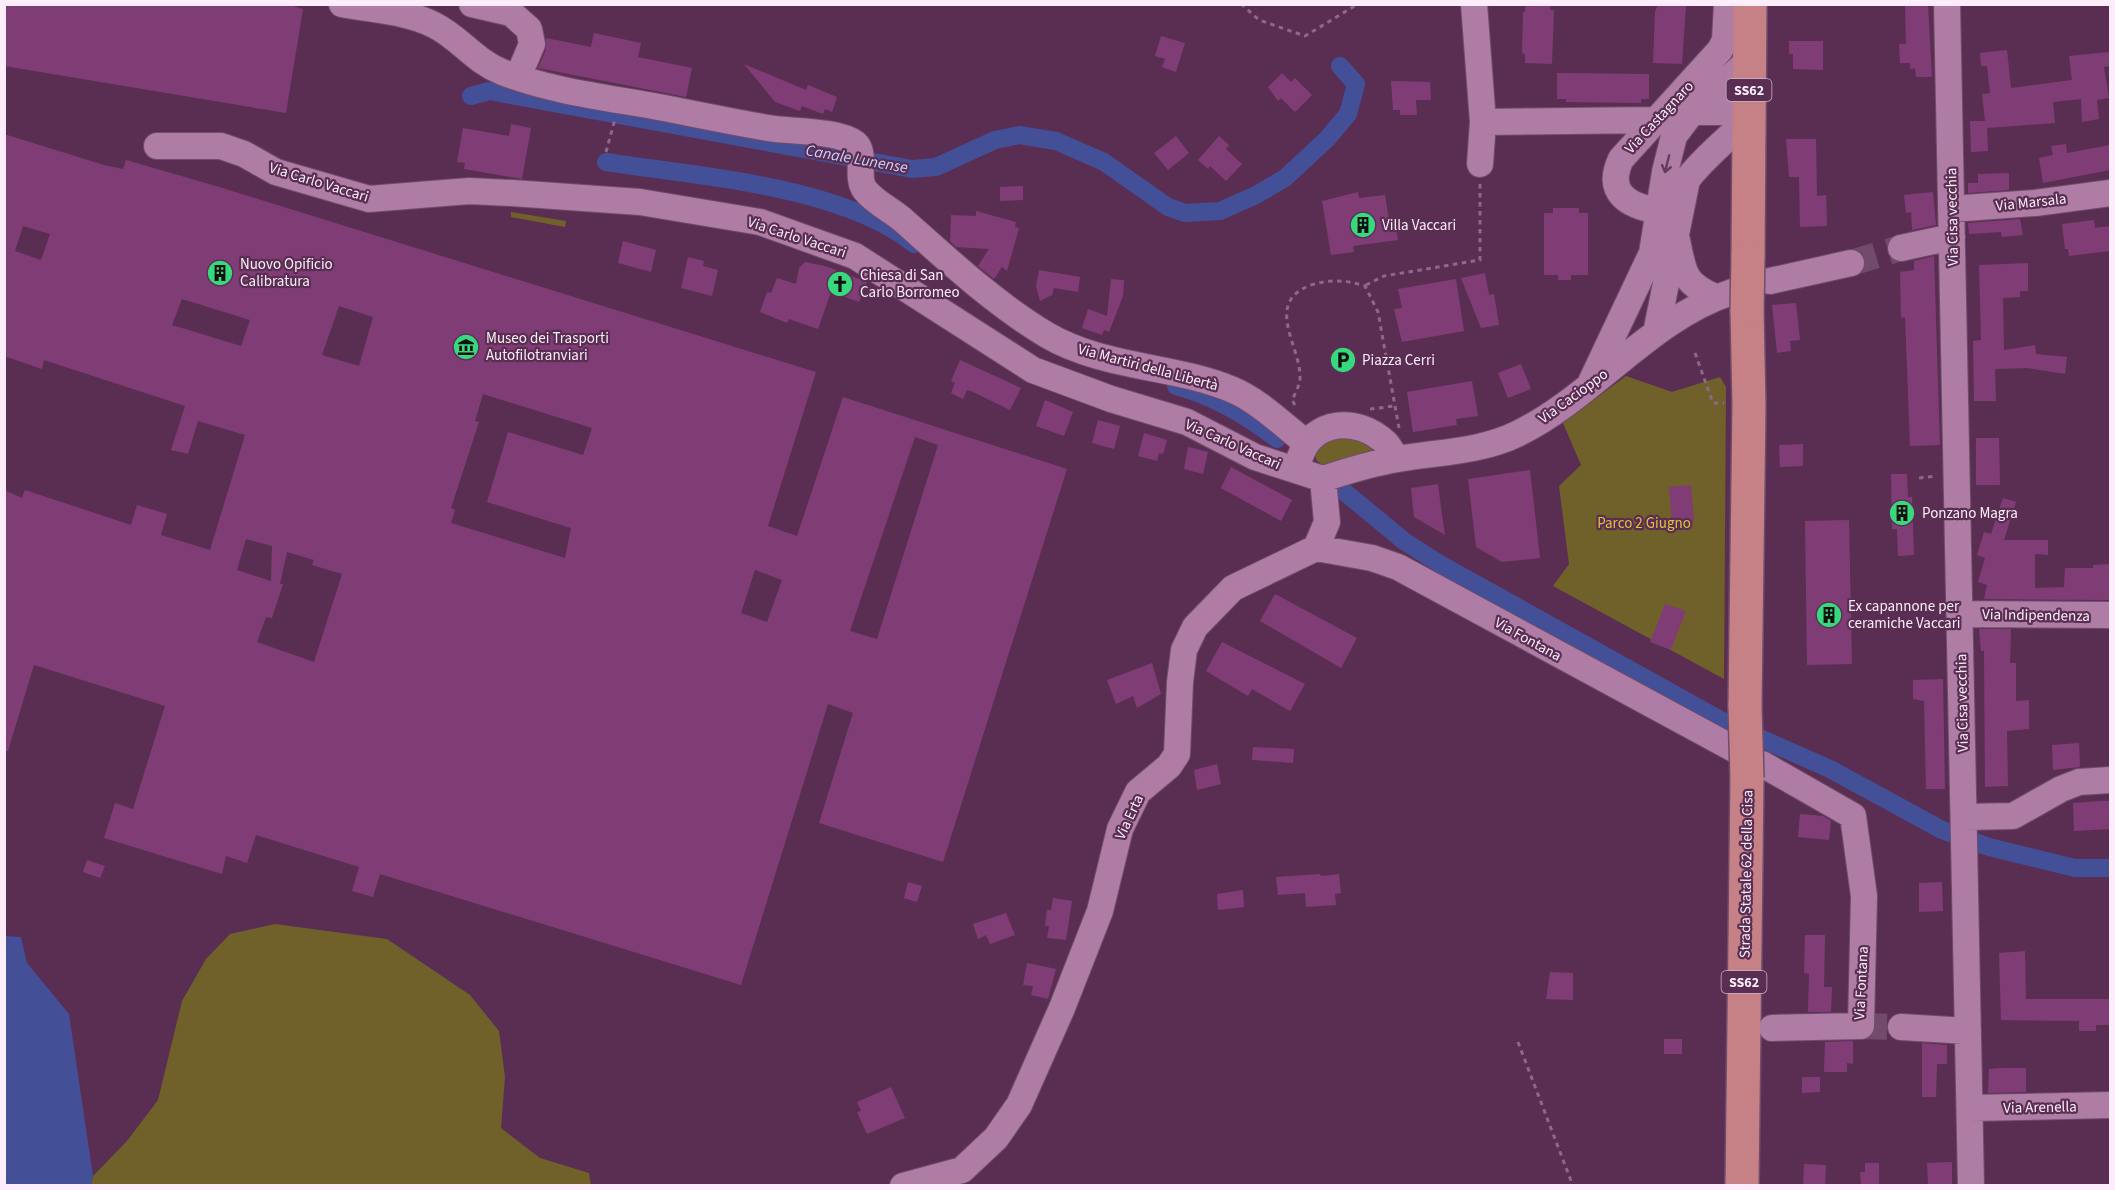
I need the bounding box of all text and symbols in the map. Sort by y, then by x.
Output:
street label: Via Castagnaro [1620,76,1699,158]
road number: SS62 [1726,79,1772,101]
water label: Canale Lunense [804,139,910,179]
one-way arrow [1661,154,1672,173]
street label: Via Carlo Vaccari [267,157,371,208]
street label: Via Cisa vecchia [1941,168,1964,266]
street label: Via Marsala [1995,188,2067,217]
building icon: Villa Vaccari [1348,210,1378,240]
street label: Via Carlo Vaccari [745,212,849,263]
place label: Villa Vaccari [1382,215,1456,236]
place label: Nuovo Opificio Calibratura [240,254,333,292]
building icon: Nuovo Opificio Calibratura [205,258,235,288]
place label: Chiesa di San Carlo Borromeo [860,265,960,303]
church icon: Chiesa di San Carlo Borromeo [825,269,855,299]
place label: Museo dei Trasporti Autofilotranviari [486,328,609,366]
museum icon: Museo dei Trasporti Autofilotranviari [451,332,481,362]
street label: Via Martiri della Libertà [1075,339,1220,396]
parking icon: Piazza Cerri [1328,345,1358,375]
place label: Piazza Cerri [1362,350,1435,371]
street label: Via Cacioppo [1534,364,1612,429]
street label: Via Carlo Vaccari [1182,414,1284,475]
building icon: Ponzano Magra [1887,498,1917,528]
place label: Ponzano Magra [1922,503,2018,524]
park label: Parco 2 Giugno [1597,513,1691,534]
place label: Ex capannone per ceramiche Vaccari [1848,596,1961,634]
building icon: Ex capannone per ceramiche Vaccari [1814,600,1844,630]
street label: Via Indipendenza [1982,604,2090,627]
street label: Via Fontana [1490,612,1565,666]
street label: Via Cisa vecchia [1951,654,1974,752]
street label: Strada Statale 62 della Cisa [1735,790,1758,958]
street label: Via Erta [1110,791,1149,843]
street label: Via Fontana [1849,946,1874,1020]
road number: SS62 [1722,971,1766,993]
street label: Via Arenella [2003,1096,2077,1119]

